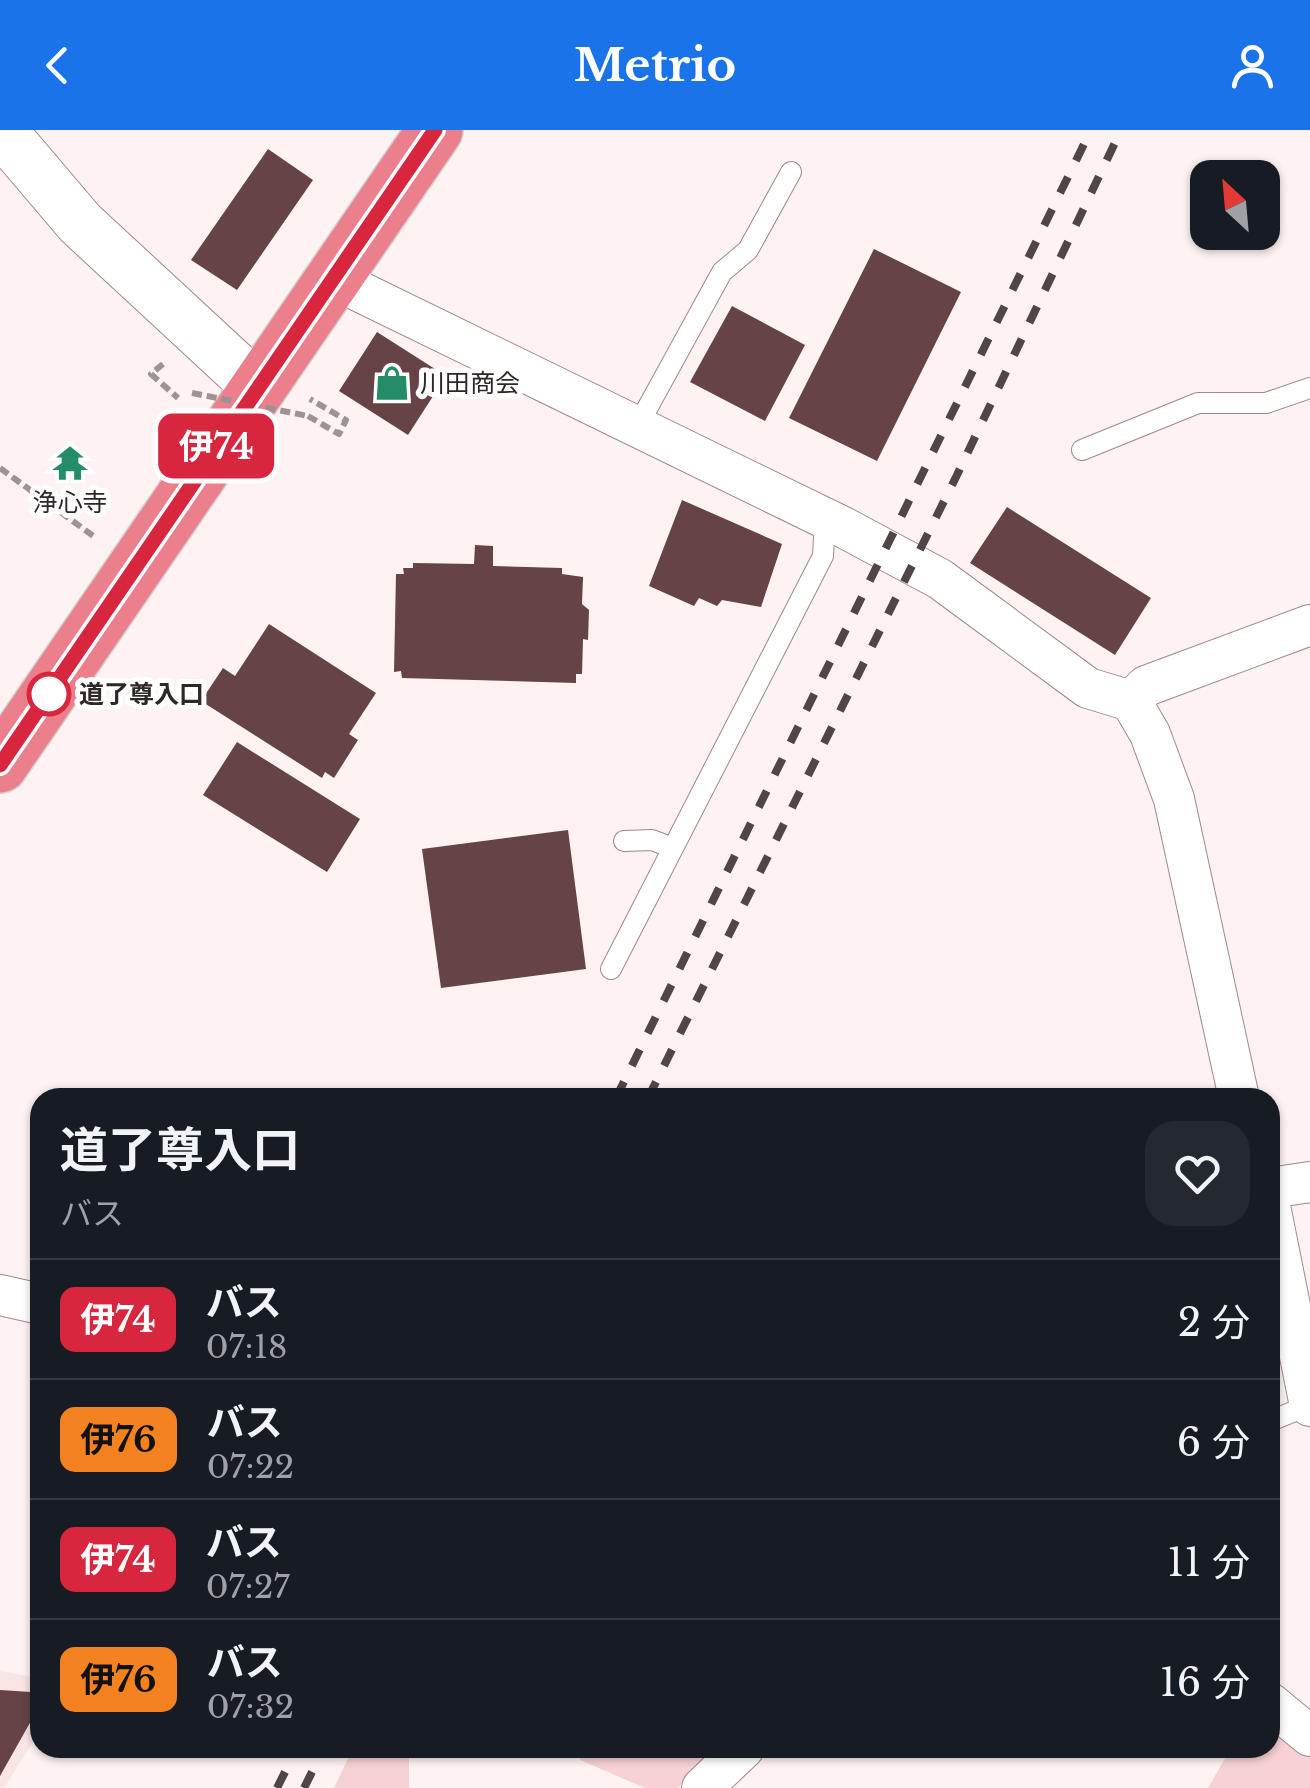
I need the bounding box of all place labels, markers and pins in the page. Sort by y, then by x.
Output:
shop icon: 川田商会 [373,364,411,402]
place label: 川田商会 [420,368,520,399]
temple icon: 浄心寺 [51,444,89,482]
place label: 浄心寺 [32,487,108,518]
marker: 道了尊入口 [28,673,70,715]
place label: 道了尊入口 [79,679,204,710]

